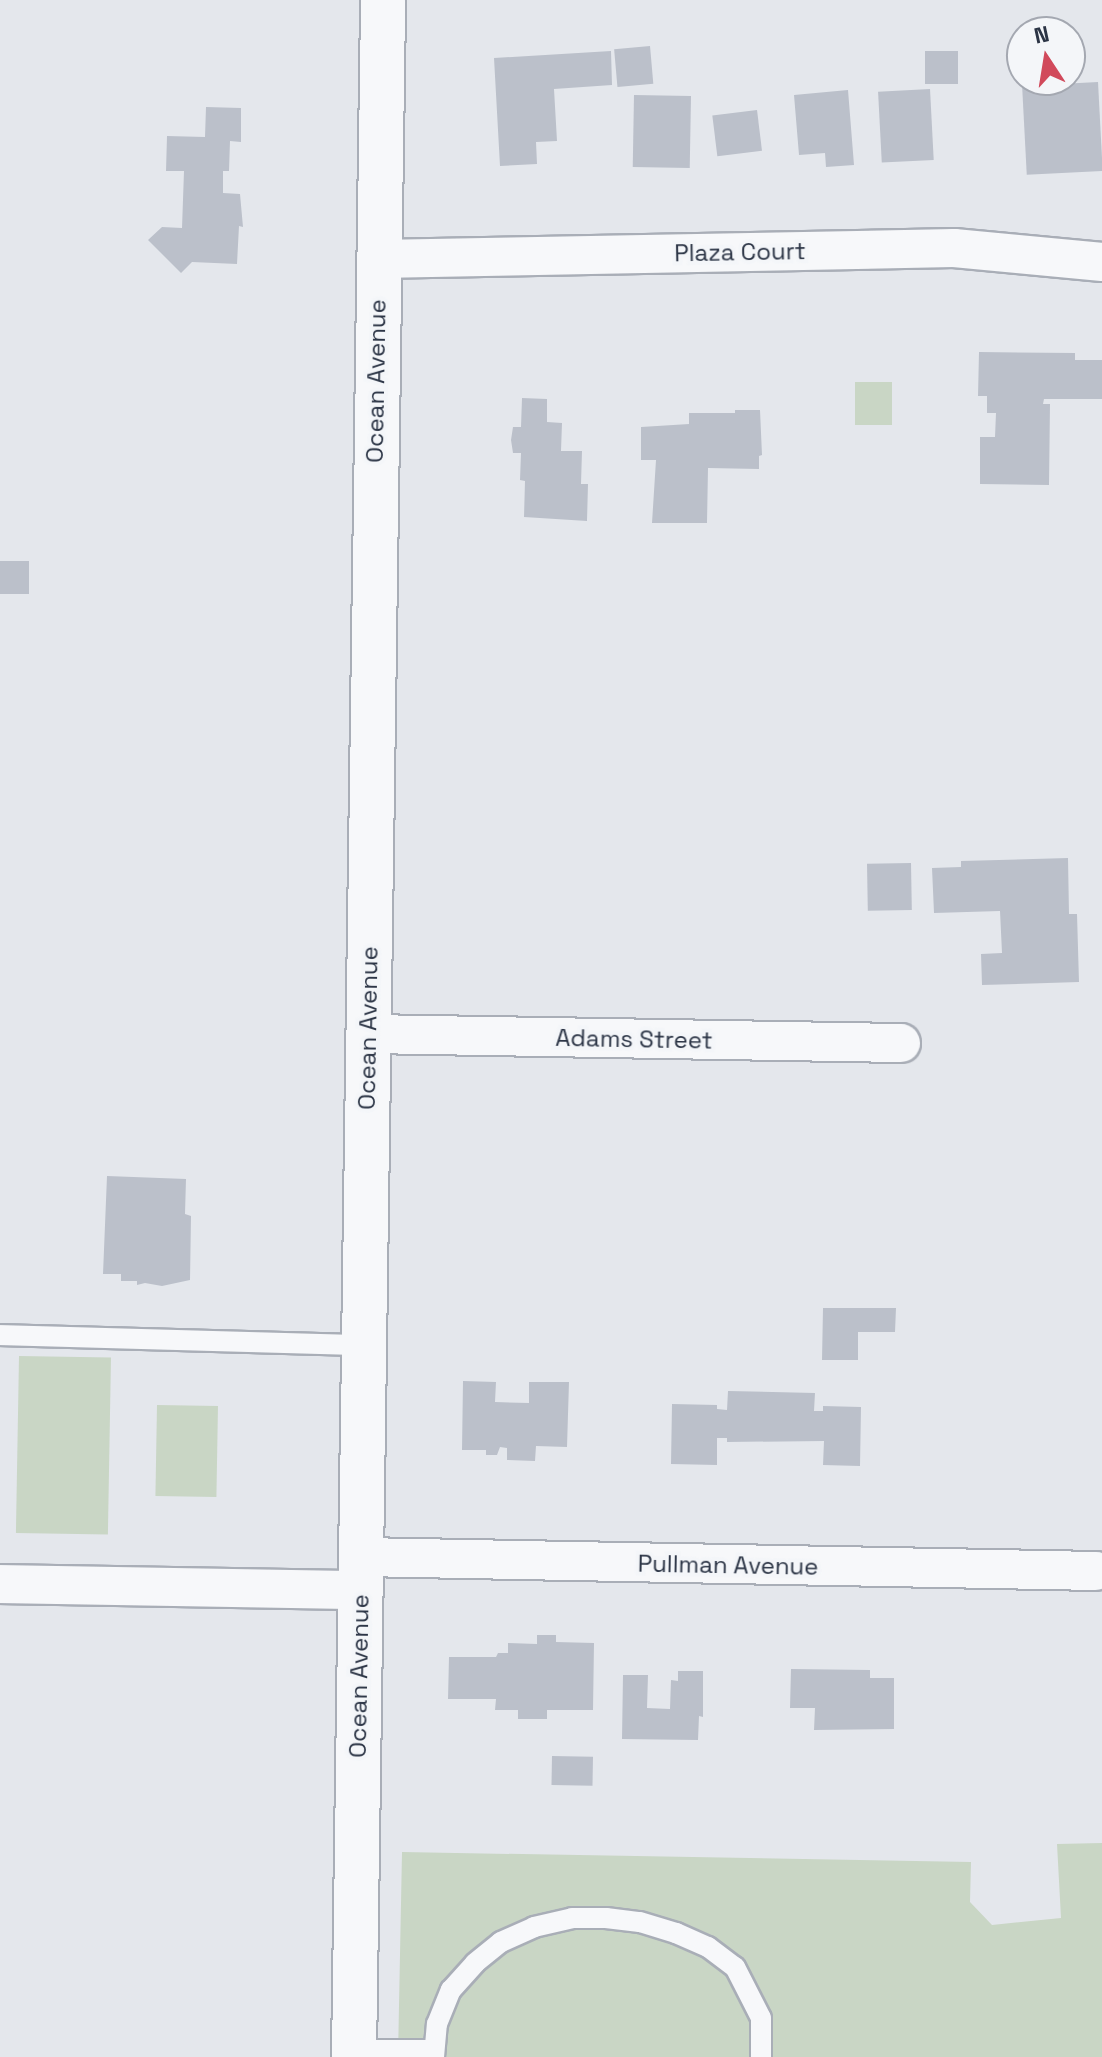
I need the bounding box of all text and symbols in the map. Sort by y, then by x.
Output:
north arrow [1006,16,1086,96]
text: N [1031,19,1052,50]
street label: Plaza Court [674,236,806,268]
street label: Ocean Avenue [360,299,392,463]
street label: Ocean Avenue [352,946,384,1110]
street label: Adams Street [555,1023,713,1055]
street label: Pullman Avenue [637,1549,819,1581]
street label: Ocean Avenue [343,1594,375,1758]

